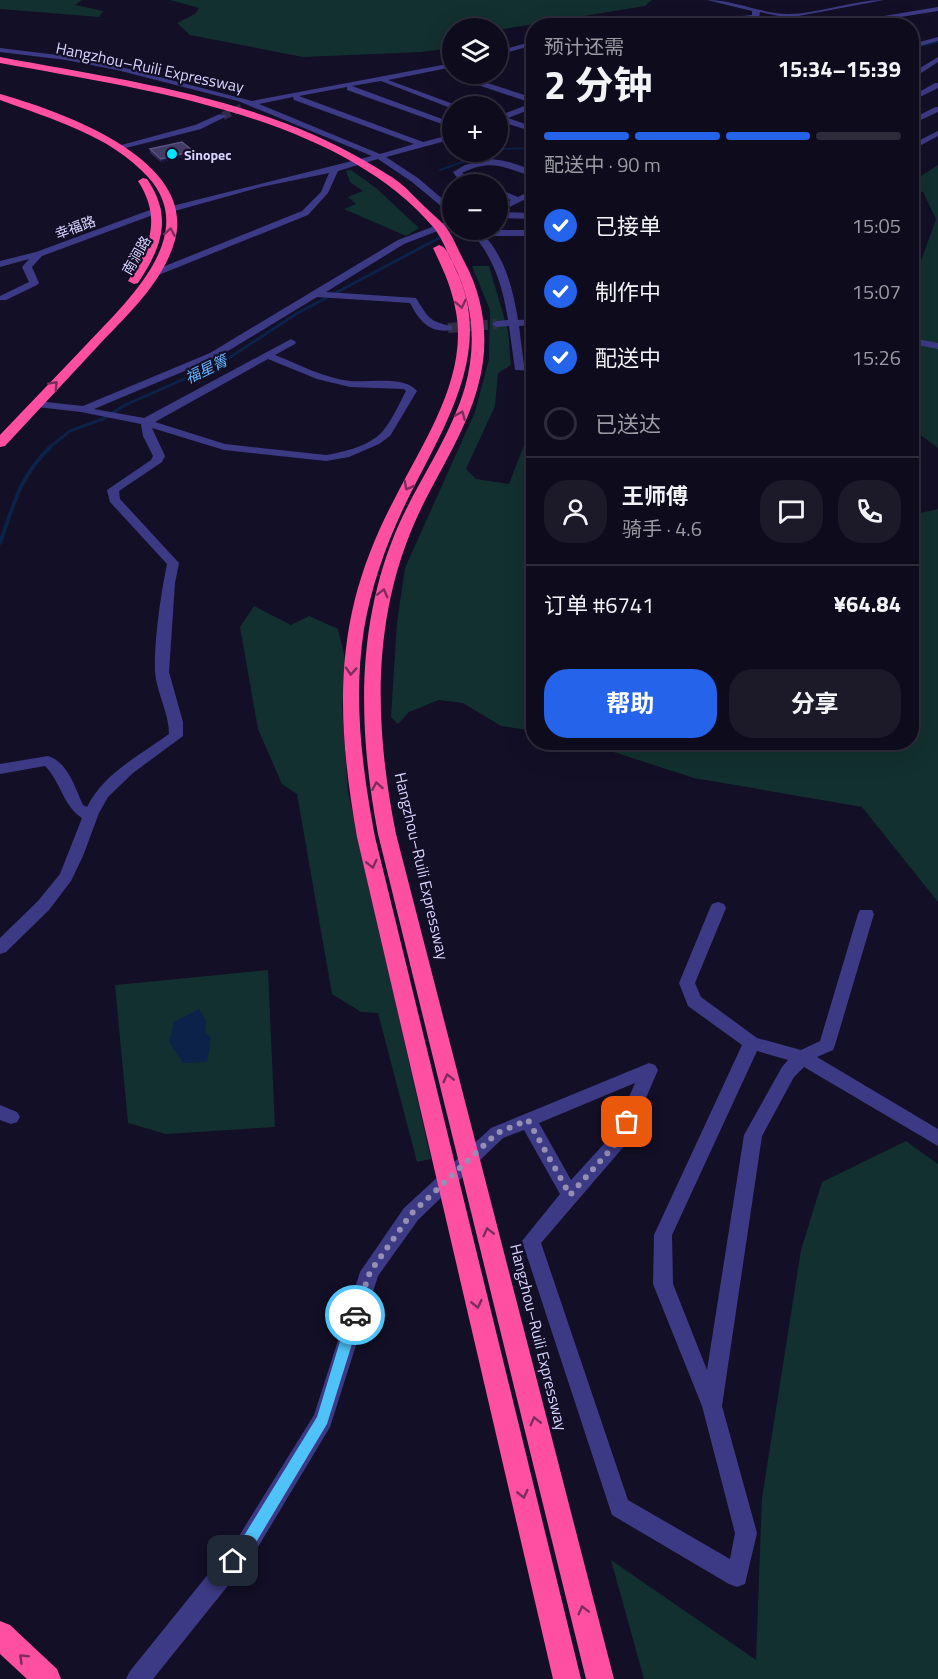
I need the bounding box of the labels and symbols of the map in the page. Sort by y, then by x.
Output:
street label: Hangzhou–Ruili Expressway [54,35,246,99]
place label: Sinopec [184,144,231,165]
marker: Sinopec [165,147,179,161]
street label: 幸福路 [52,210,98,244]
one-way arrow [164,227,176,237]
street label: 南涧路 [116,232,156,278]
one-way arrow [454,298,467,308]
water label: 福星箐 [181,347,234,389]
one-way arrow [47,382,58,392]
one-way arrow [454,410,466,421]
one-way arrow [404,480,415,491]
one-way arrow [375,588,388,598]
one-way arrow [345,667,358,676]
street label: Hangzhou–Ruili Expressway [389,770,455,962]
one-way arrow [372,782,384,791]
one-way arrow [365,859,378,869]
one-way arrow [443,1073,456,1083]
pin [601,1096,652,1147]
one-way arrow [482,1227,495,1237]
street label: Hangzhou–Ruili Expressway [504,1241,574,1433]
courier [325,1285,385,1345]
one-way arrow [470,1299,483,1309]
one-way arrow [530,1416,543,1426]
one-way arrow [515,1489,528,1499]
pin [207,1535,258,1586]
one-way arrow [577,1605,590,1615]
one-way arrow [20,1654,30,1665]

